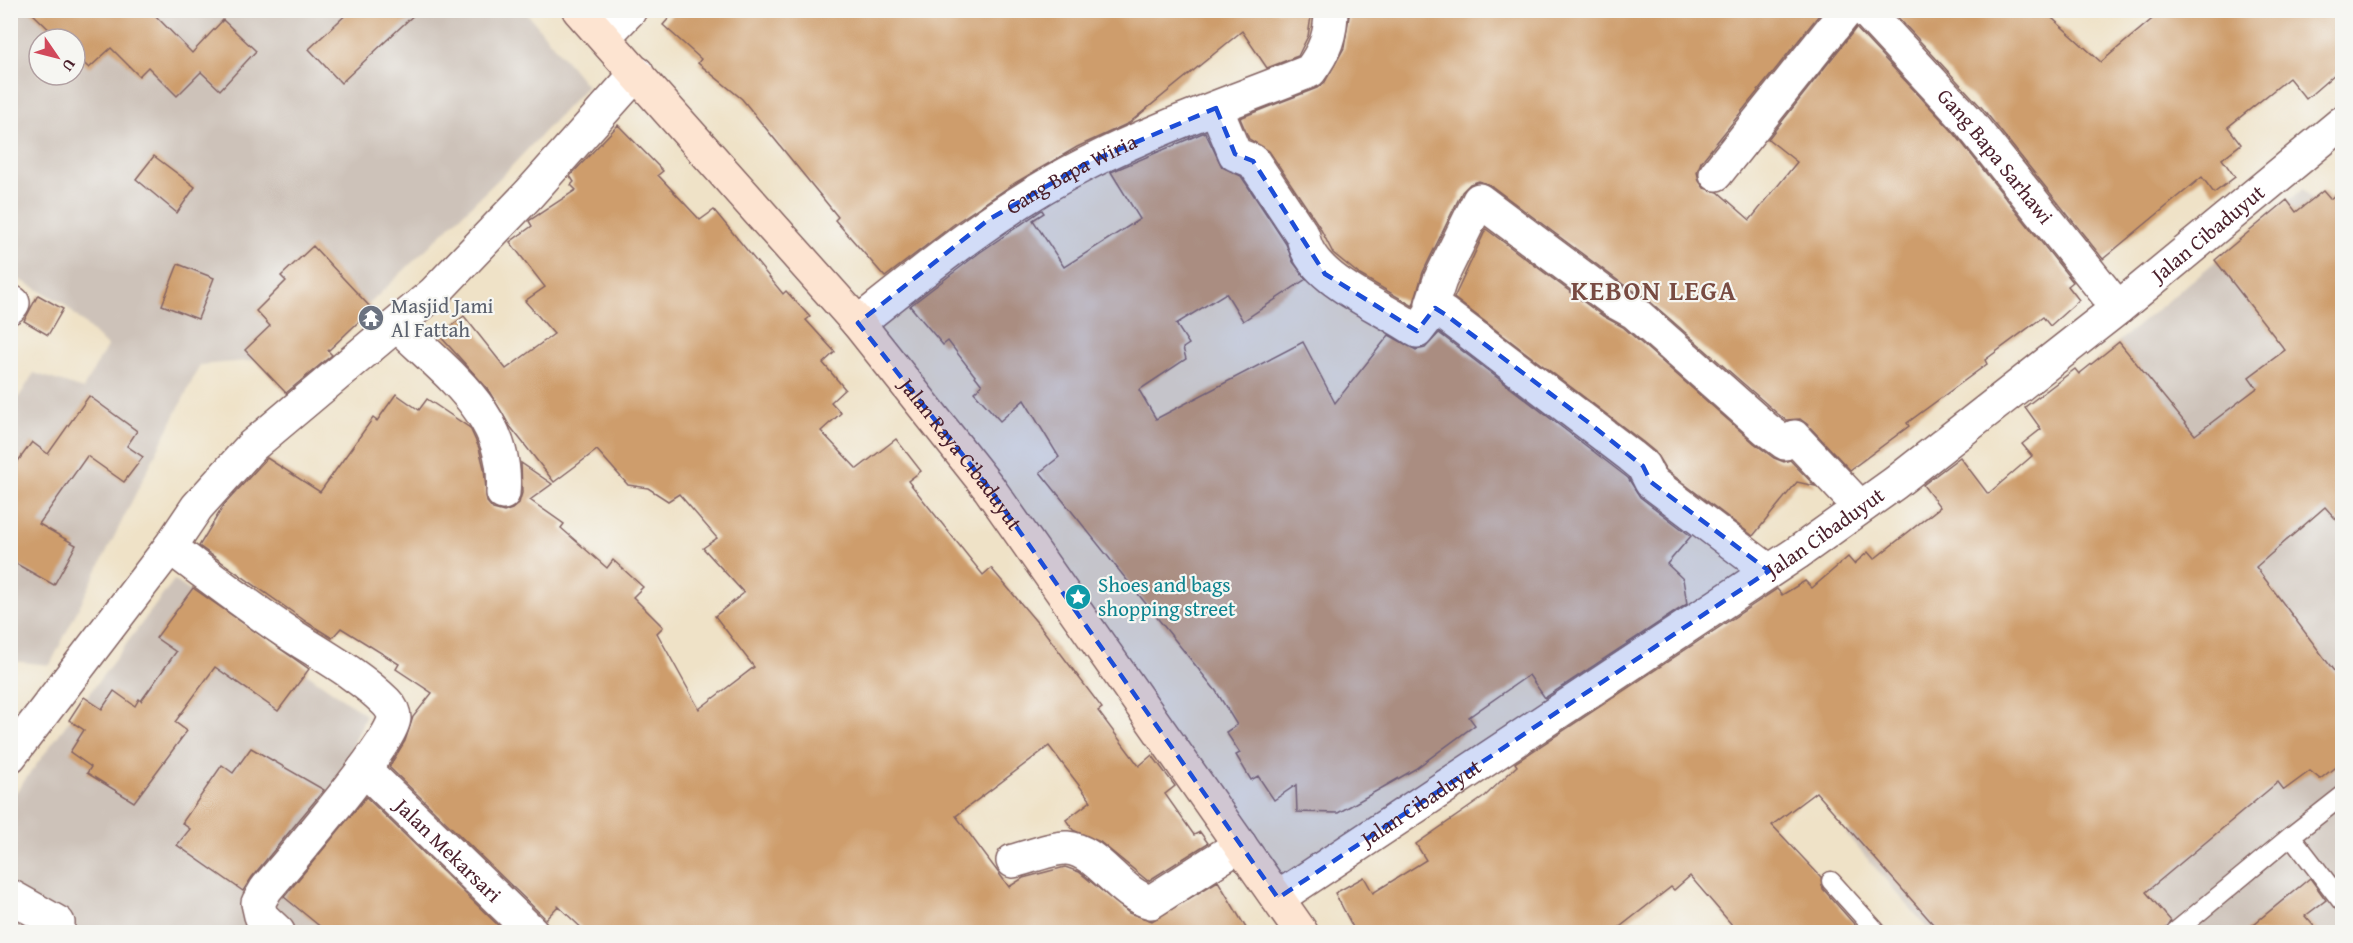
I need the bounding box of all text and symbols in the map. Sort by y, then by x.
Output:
north arrow [27,27,87,87]
text: U [56,54,82,77]
street label: Gang Bapa Sarhawi [1930,81,2061,231]
street label: Gang Bapa Wiria [999,126,1142,222]
street label: Jalan Cibaduyut [2142,177,2272,291]
district label: KEBON LEGA [1571,270,1737,310]
place label: Masjid Jami Al Fattah [391,290,494,345]
temple icon: Masjid Jami Al Fattah [356,303,386,333]
street label: Jalan Raya Cibaduyut [890,369,1030,537]
street label: Jalan Cibaduyut [1757,479,1891,586]
place label: Shoes and bags shopping street [1098,569,1236,624]
place icon: Shoes and bags shopping street [1063,582,1093,612]
street label: Jalan Cibaduyut [1352,751,1488,855]
street label: Jalan Mekarsari [386,789,509,909]

